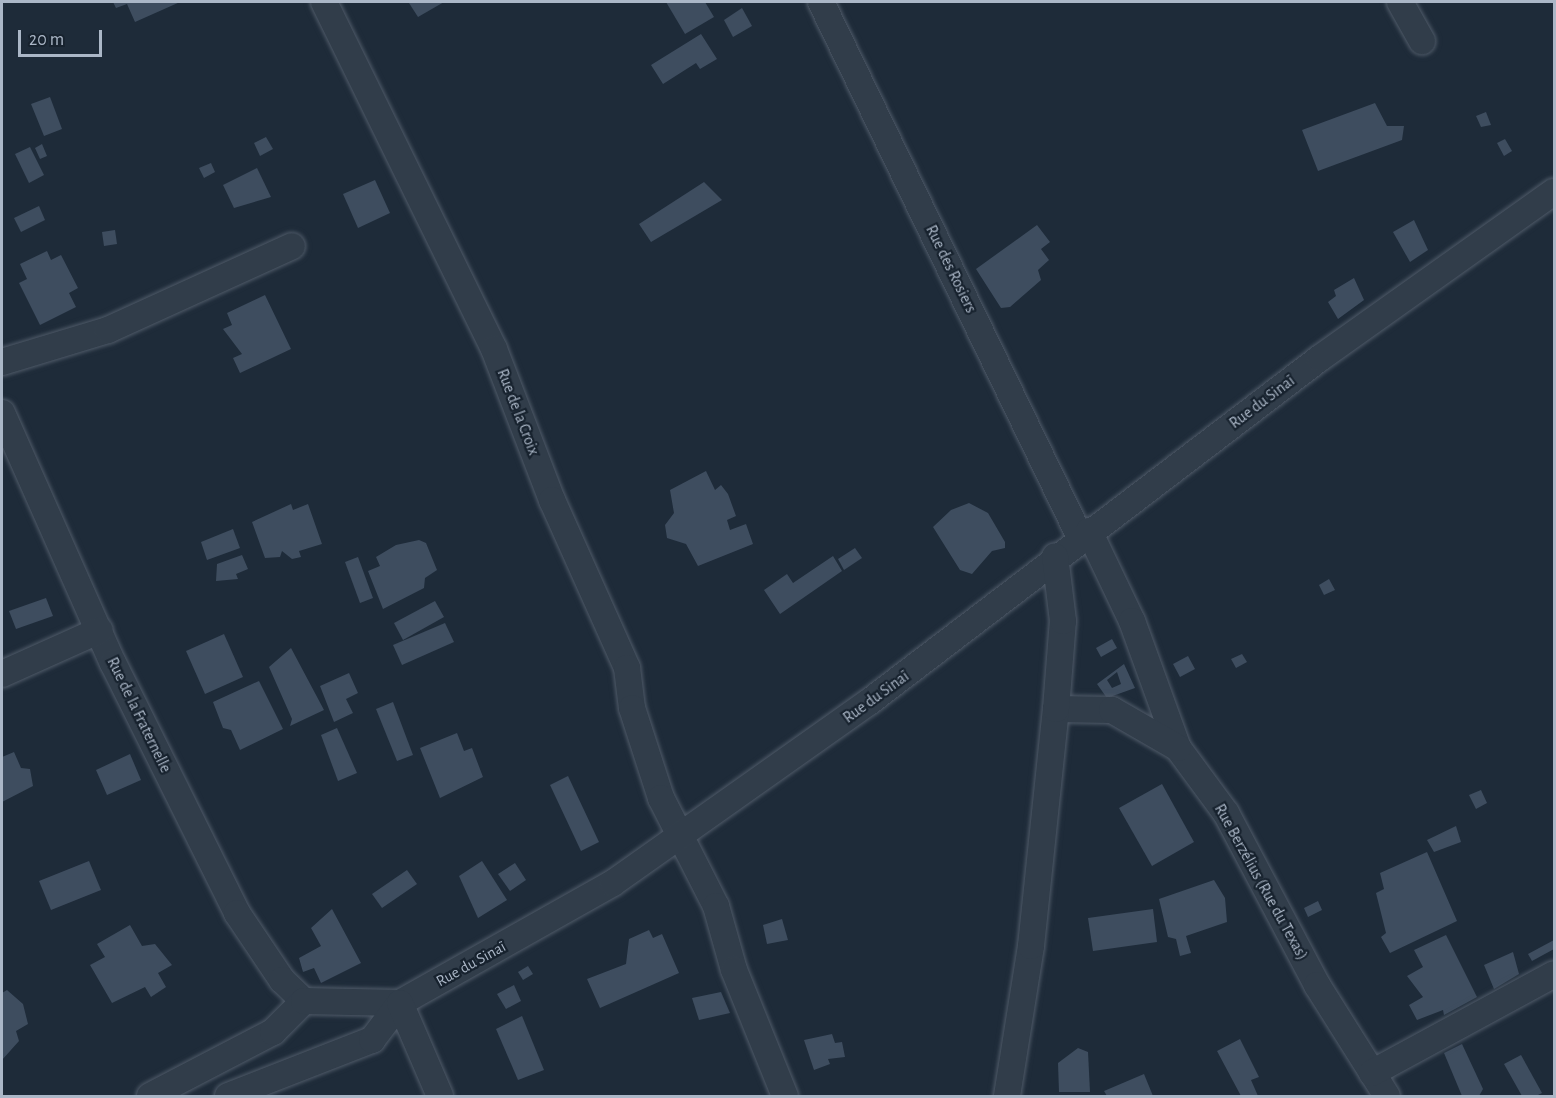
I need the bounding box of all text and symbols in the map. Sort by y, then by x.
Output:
scale bar [21,18,105,56]
text: 20 m [29,31,64,49]
street label: Rue des Rosiers [921,222,981,316]
street label: Rue de la Croix [493,366,543,458]
street label: Rue du Sinaï [1226,371,1298,433]
street label: Rue de la Fraternelle [103,654,175,776]
street label: Rue du Sinaï [839,667,913,727]
street label: Rue Berzélius (Rue du Texas) [1210,801,1312,963]
street label: Rue du Sinaï [433,937,509,991]

